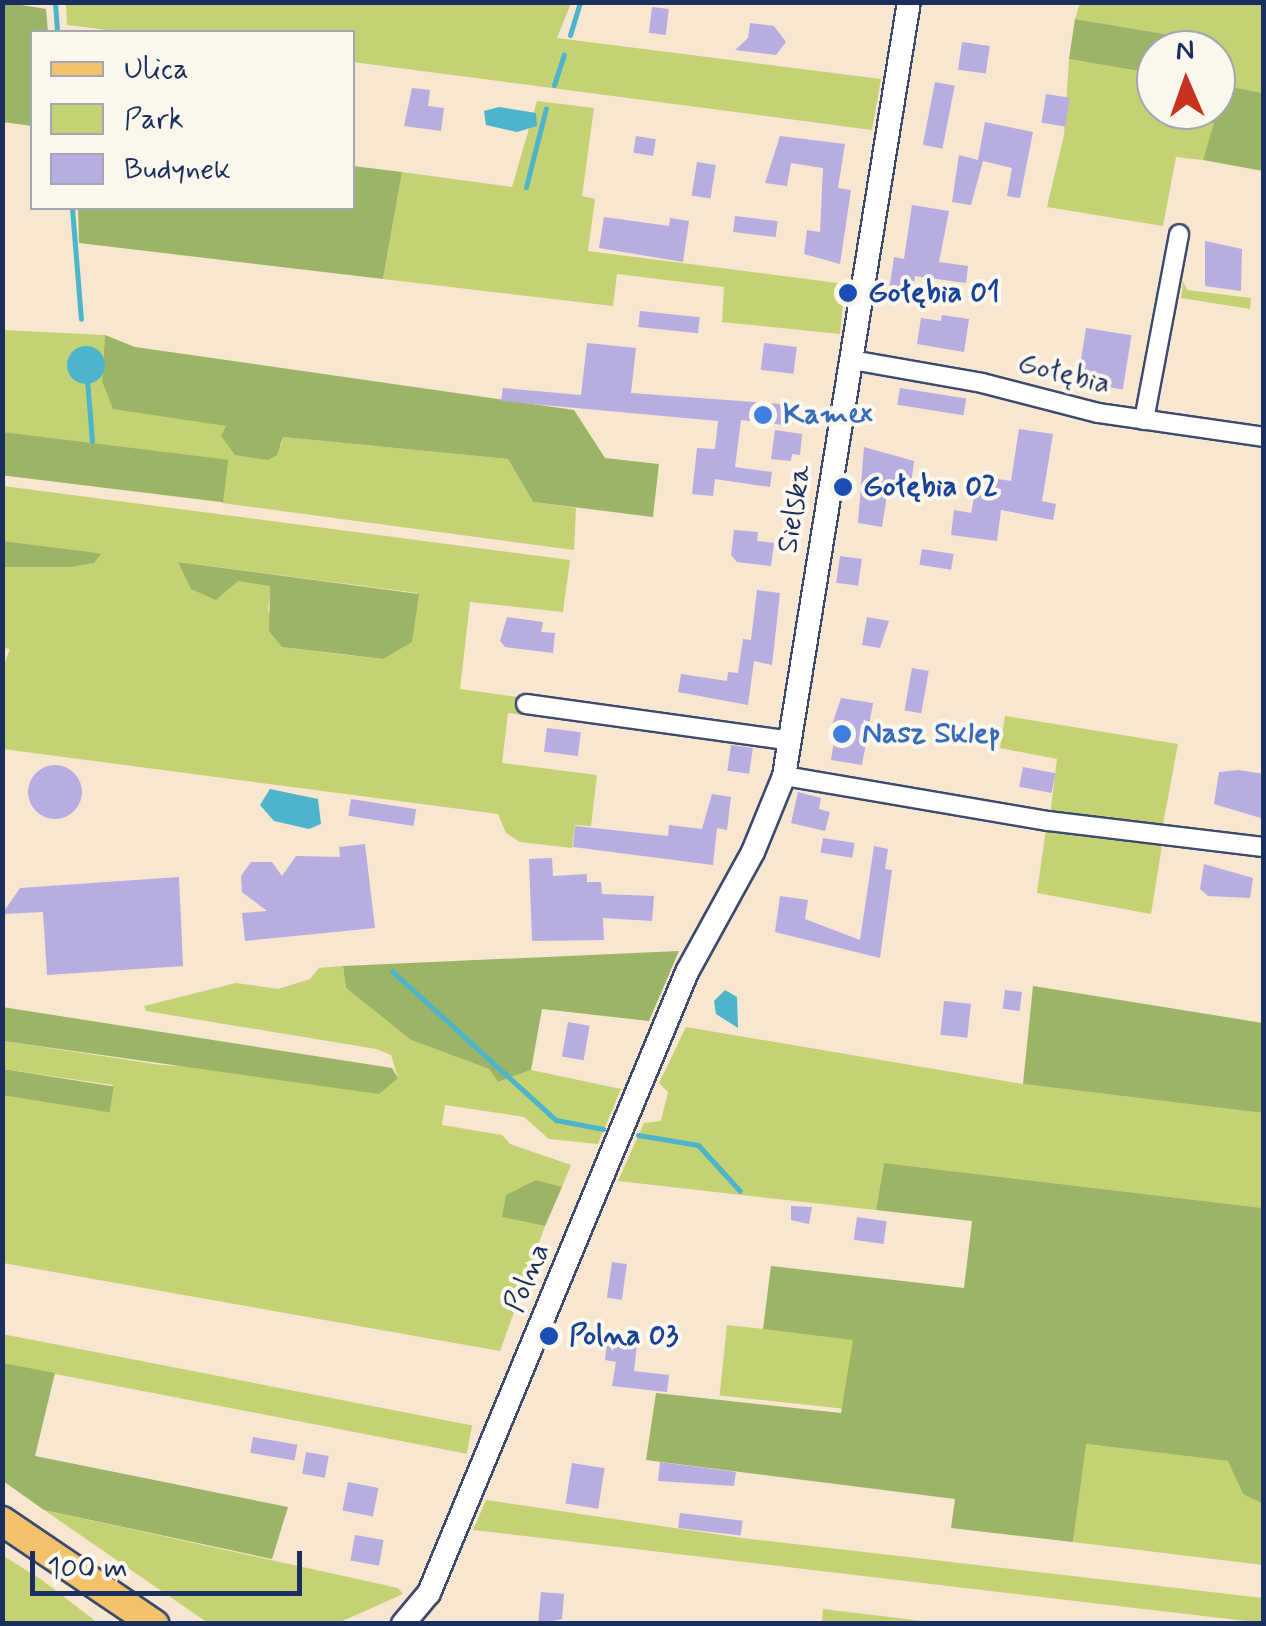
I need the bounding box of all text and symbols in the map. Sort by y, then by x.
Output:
legend [30,30,355,210]
north arrow [1136,30,1236,130]
text: N [1175,33,1195,70]
text: Ulica [124,50,189,89]
text: Park [124,100,184,139]
text: Budynek [124,150,231,189]
place label: Gołębia 01 [868,275,1000,311]
marker: Gołębia 01 [837,282,859,304]
street label: Gołębia [1014,345,1114,403]
place label: Kamex [783,397,872,433]
marker: Kamex [752,404,774,426]
street label: Sielska [770,462,820,556]
place label: Gołębia 02 [863,469,998,505]
marker: Gołębia 02 [832,476,854,498]
place label: Nasz Sklep [862,716,1001,752]
marker: Nasz Sklep [831,723,853,745]
street label: Polna [497,1238,559,1318]
place label: Polna 03 [569,1318,678,1354]
marker: Polna 03 [538,1325,560,1347]
scale bar [35,1531,308,1593]
text: 100 m [47,1549,128,1588]

